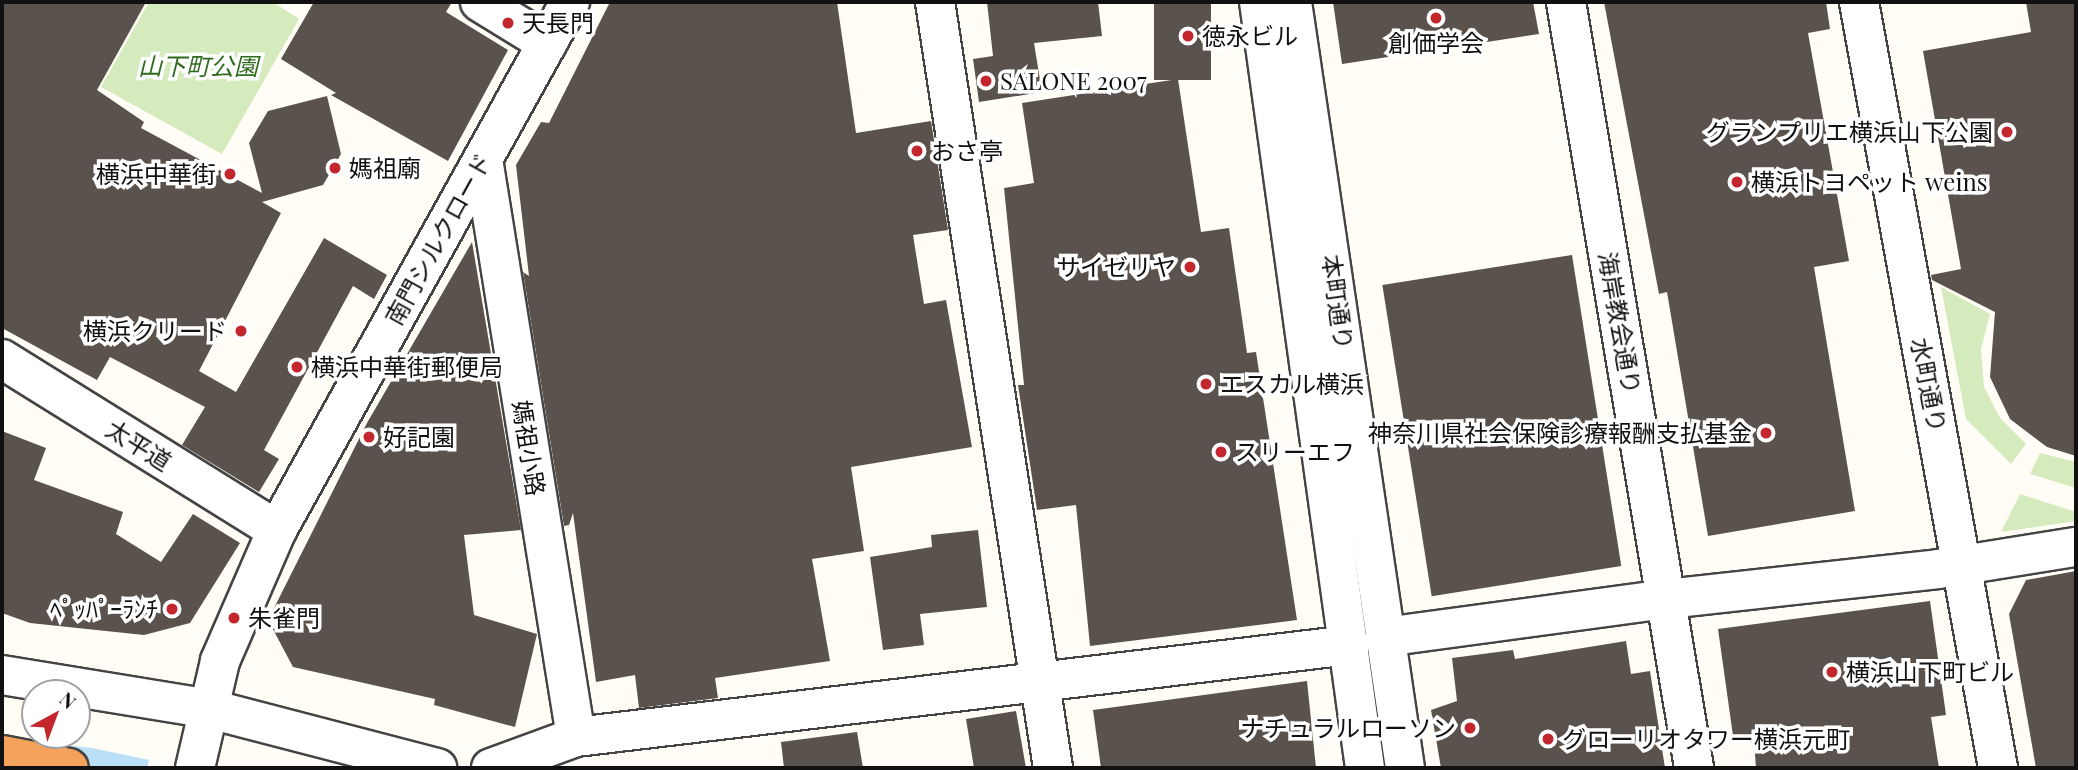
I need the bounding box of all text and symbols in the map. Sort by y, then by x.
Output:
place label: 天長門 [522,9,594,37]
marker: 創価学会 [1428,10,1444,26]
marker: 天長門 [500,15,516,31]
place label: 徳永ビル [1202,22,1298,50]
marker: 徳永ビル [1180,28,1196,44]
place label: 創価学会 [1388,29,1484,57]
park label: 山下町公園 [138,52,258,80]
place label: SALONE 2007 [1000,67,1147,95]
marker: SALONE 2007 [978,73,994,89]
place label: グランプリエ横浜山下公園 [1705,118,1993,146]
marker: グランプリエ横浜山下公園 [1999,124,2015,140]
place label: おさ亭 [931,137,1003,165]
marker: おさ亭 [909,143,925,159]
street label: 南門シルクロード [379,148,497,330]
place label: 媽祖廟 [349,154,421,182]
place label: 横浜中華街 [96,160,216,188]
marker: 媽祖廟 [327,160,343,176]
marker: 横浜中華街 [222,166,238,182]
place label: 横浜トヨペット weins [1751,168,1987,196]
marker: 横浜トヨペット weins [1729,174,1745,190]
street label: 海岸教会通り [1593,250,1647,396]
street label: 本町通り [1317,252,1359,352]
place label: サイゼリヤ [1056,253,1176,281]
marker: サイゼリヤ [1182,259,1198,275]
place label: 横浜クリード [83,317,227,345]
marker: 横浜クリード [233,323,249,339]
street label: 水町通り [1906,335,1952,435]
place label: 横浜中華街郵便局 [311,353,503,381]
marker: 横浜中華街郵便局 [289,359,305,375]
place label: エスカル横浜 [1220,370,1364,398]
marker: エスカル横浜 [1198,376,1214,392]
street label: 媽祖小路 [507,398,551,498]
street label: 太平道 [101,414,177,476]
place label: 神奈川県社会保険診療報酬支払基金 [1368,419,1752,447]
place label: 好記園 [383,423,455,451]
marker: 神奈川県社会保険診療報酬支払基金 [1758,425,1774,441]
marker: 好記園 [361,429,377,445]
place label: スリーエフ [1235,438,1355,466]
marker: スリーエフ [1213,444,1229,460]
place label: ﾍﾟｯﾊﾟｰﾗﾝﾁ [50,595,158,623]
marker: ﾍﾟｯﾊﾟｰﾗﾝﾁ [164,601,180,617]
place label: 朱雀門 [248,604,320,632]
marker: 朱雀門 [226,610,242,626]
place label: 横浜山下町ビル [1846,658,2014,686]
marker: 横浜山下町ビル [1824,664,1840,680]
north arrow [21,679,91,749]
text: N [55,685,82,714]
place label: ナチュラルローソン [1240,714,1456,742]
marker: ナチュラルローソン [1462,720,1478,736]
place label: グローリオタワー横浜元町 [1562,725,1850,753]
marker: グローリオタワー横浜元町 [1540,731,1556,747]

